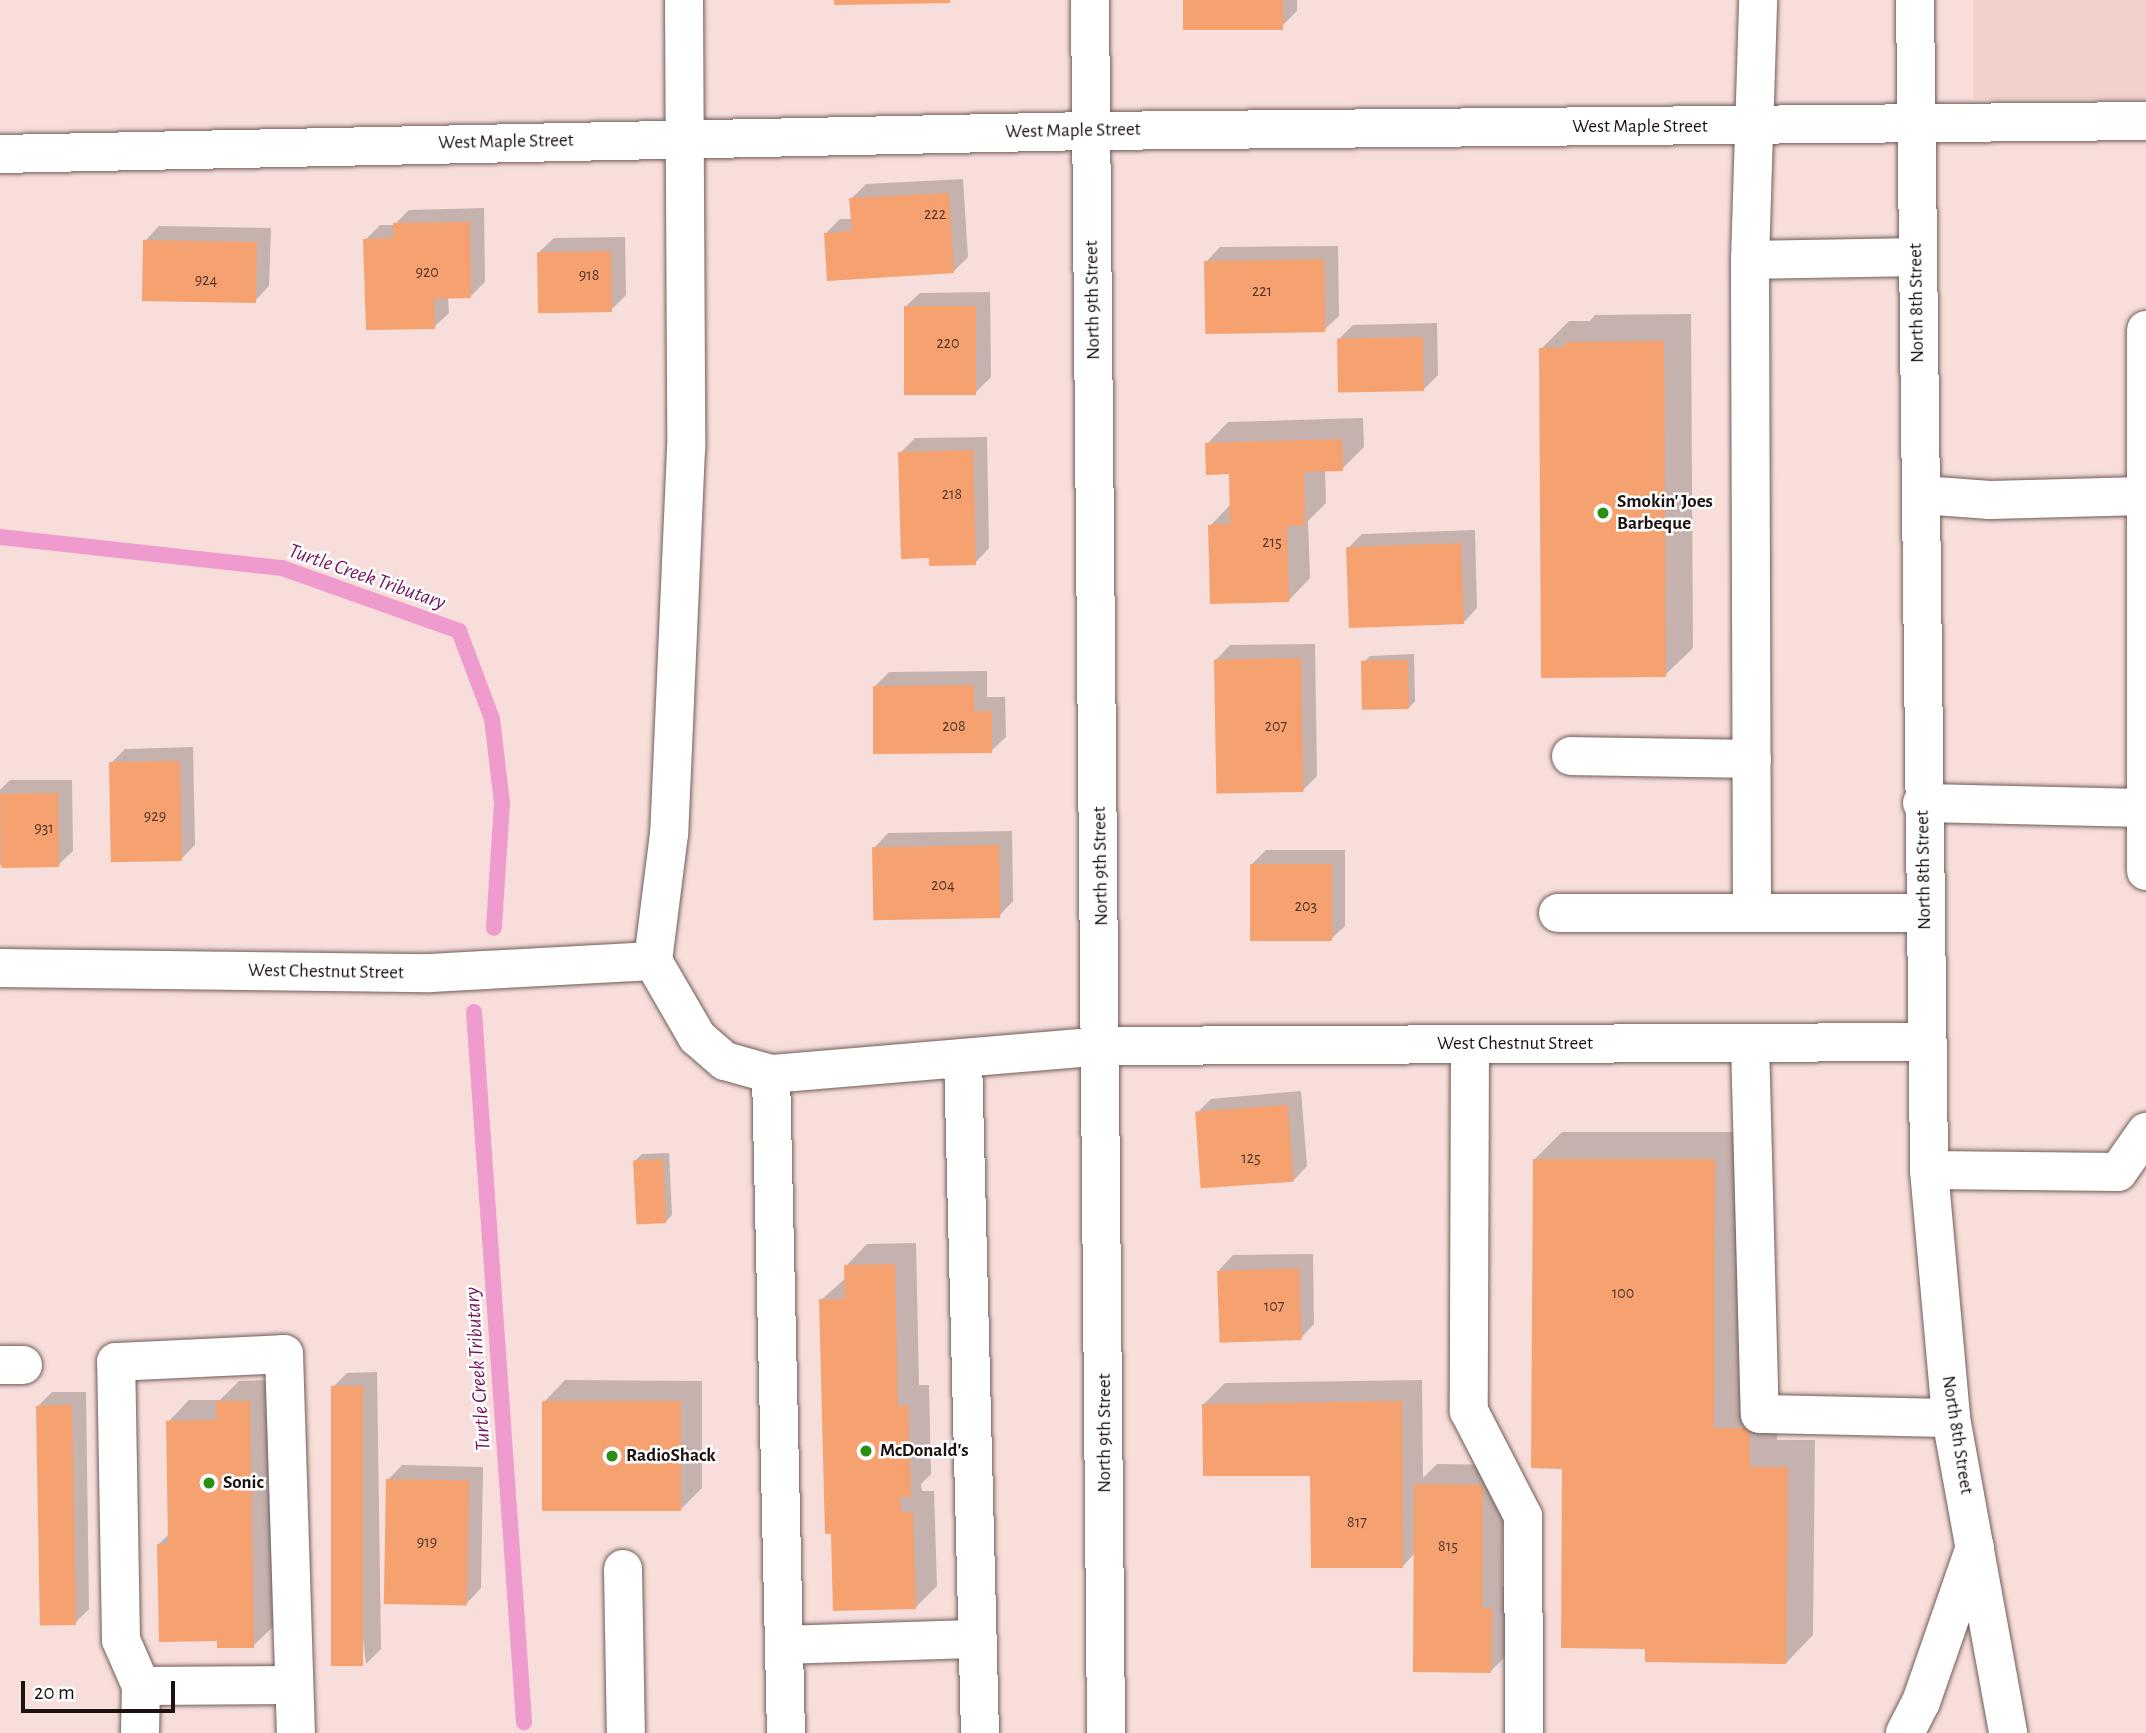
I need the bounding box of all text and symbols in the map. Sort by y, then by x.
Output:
street label: West Maple Street [1572,116,1708,138]
street label: West Maple Street [1005,118,1141,144]
street label: West Maple Street [438,129,574,155]
house number: 222 [924,204,946,224]
street label: North 9th Street [1081,240,1105,360]
street label: North 8th Street [1905,243,1929,363]
house number: 920 [415,262,439,282]
house number: 918 [579,265,599,285]
house number: 924 [195,270,217,290]
house number: 221 [1252,281,1272,301]
house number: 220 [936,333,960,353]
house number: 218 [942,484,962,504]
place label: Smokin' Joes Barbeque [1617,491,1713,535]
marker: Smokin' Joes Barbeque [1595,505,1611,521]
house number: 215 [1262,532,1282,552]
water label: Turtle Creek Tributary [285,538,449,616]
house number: 208 [942,716,966,736]
house number: 207 [1265,716,1287,736]
house number: 929 [144,806,166,826]
street label: North 9th Street [1089,806,1113,926]
street label: North 8th Street [1912,810,1936,930]
house number: 931 [34,818,54,838]
house number: 204 [931,875,955,895]
house number: 203 [1295,896,1317,916]
street label: West Chestnut Street [248,959,404,985]
street label: West Chestnut Street [1437,1033,1593,1055]
house number: 125 [1241,1148,1261,1168]
house number: 100 [1612,1283,1634,1303]
water label: Turtle Creek Tributary [460,1286,496,1452]
house number: 107 [1264,1296,1284,1316]
street label: North 9th Street [1094,1373,1116,1493]
street label: North 8th Street [1936,1374,1978,1496]
place label: McDonald's [880,1440,969,1462]
marker: McDonald's [858,1443,874,1459]
place label: RadioShack [626,1445,716,1467]
marker: RadioShack [604,1448,620,1464]
place label: Sonic [223,1472,264,1494]
marker: Sonic [201,1475,217,1491]
house number: 817 [1347,1512,1367,1532]
house number: 919 [417,1532,437,1552]
house number: 815 [1438,1536,1458,1556]
scale bar [24,1666,178,1710]
text: 20 m [34,1682,75,1703]

